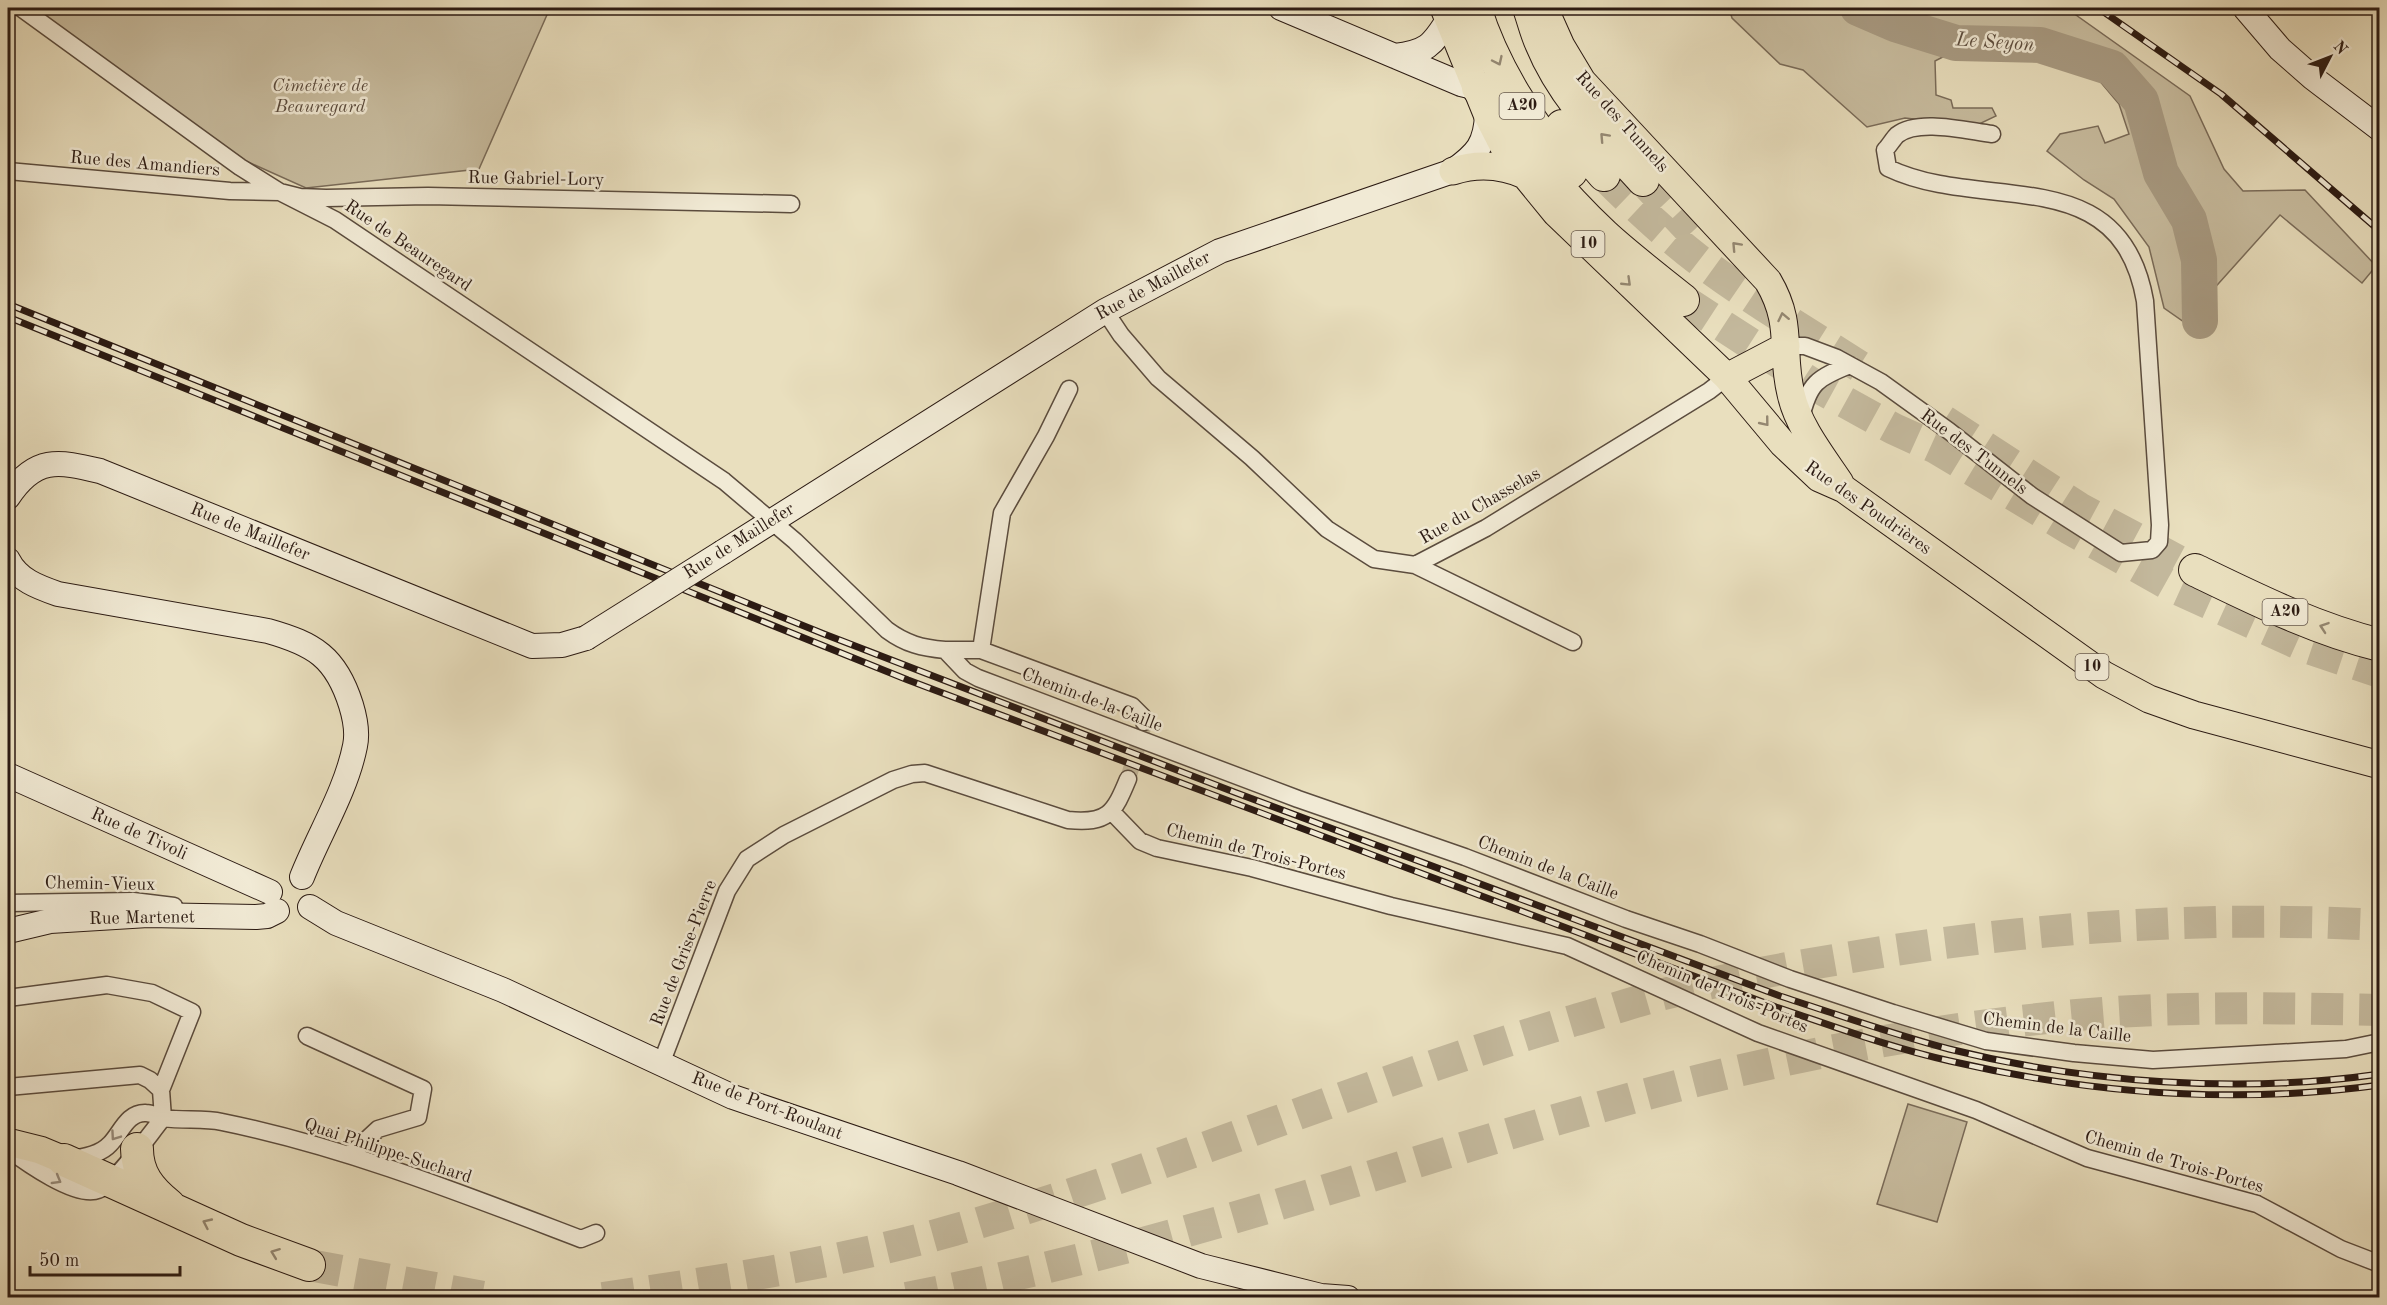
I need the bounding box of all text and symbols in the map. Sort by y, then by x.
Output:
north arrow [2300,27,2360,87]
water label: Le Seyon [1954,30,2035,56]
text: N [2330,38,2350,59]
one-way arrow [1490,55,1502,66]
street label: Rue des Tunnels [1572,68,1672,176]
park label: Cimetière de Beauregard [272,77,368,116]
road number: A20 [1500,93,1544,119]
one-way arrow [1600,133,1611,144]
street label: Rue des Amandiers [69,148,221,180]
street label: Rue Gabriel-Lory [467,169,605,189]
street label: Rue de Beauregard [341,197,475,295]
road number: 10 [1572,231,1604,257]
one-way arrow [1732,243,1743,254]
street label: Rue de Maillefer [1093,248,1214,324]
one-way arrow [1620,274,1631,285]
one-way arrow [1778,313,1791,323]
street label: Rue des Tunnels [1917,406,2031,498]
one-way arrow [1758,415,1769,426]
street label: Rue des Poudrières [1802,458,1935,558]
street label: Rue du Chasselas [1417,464,1544,548]
street label: Rue de Maillefer [680,499,798,582]
street label: Rue de Maillefer [188,500,313,564]
road number: A20 [2262,599,2308,625]
one-way arrow [2319,622,2330,635]
road number: 10 [2076,654,2108,680]
street label: Chemin de la Caille [1019,665,1165,735]
street label: Rue de Tivoli [88,805,190,863]
street label: Chemin de Trois-Portes [1164,821,1348,883]
street label: Chemin de la Caille [1475,833,1621,903]
street label: Chemin-Vieux [44,874,156,894]
street label: Rue de Grise-Pierre [648,877,720,1029]
street label: Rue Martenet [89,908,195,928]
street label: Chemin de Trois-Portes [1633,948,1811,1037]
street label: Chemin de la Caille [1982,1010,2132,1046]
street label: Rue de Port-Roulant [689,1069,845,1143]
street label: Quai Philippe-Suchard [302,1115,474,1187]
street label: Chemin de Trois-Portes [2082,1128,2266,1196]
one-way arrow [111,1130,122,1141]
one-way arrow [51,1173,61,1184]
one-way arrow [202,1218,213,1230]
scale bar [30,1239,180,1277]
one-way arrow [270,1248,281,1260]
text: 50 m [39,1252,79,1270]

